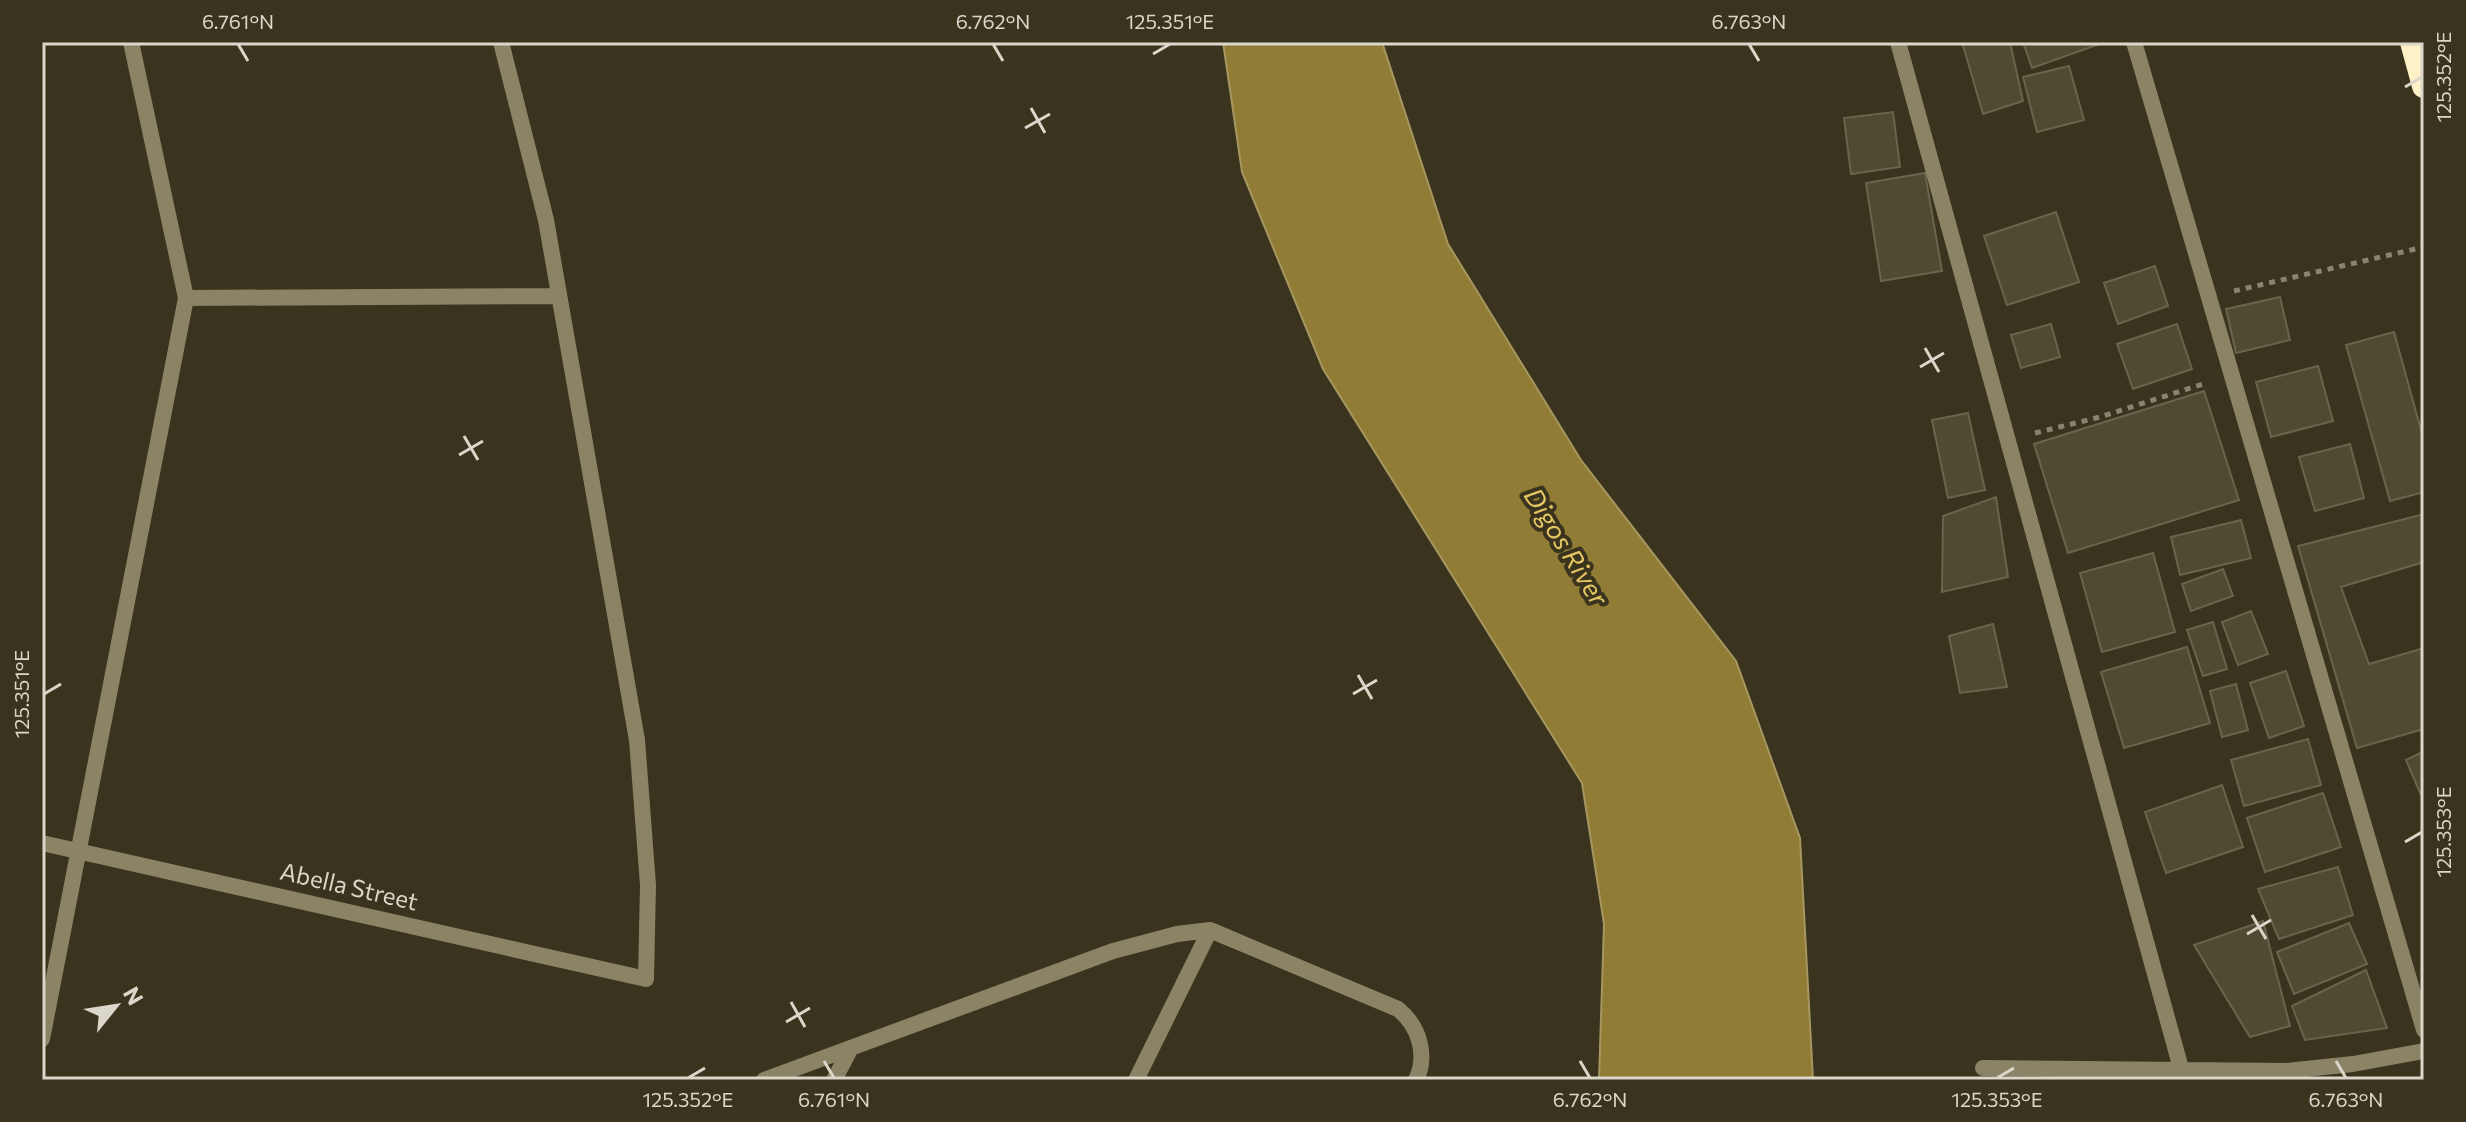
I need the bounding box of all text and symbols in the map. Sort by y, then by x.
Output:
text: 6.761°N [202,9,274,33]
text: 6.762°N [956,9,1030,33]
text: 125.351°E [1126,9,1214,33]
text: 6.763°N [1712,9,1786,33]
text: 125.352°E [2431,32,2455,122]
water label: Digos River [1519,482,1617,612]
text: 125.351°E [9,650,33,738]
text: 125.353°E [2431,786,2455,878]
street label: Abella Street [278,856,421,916]
north arrow [76,966,156,1046]
text: N [118,982,150,1010]
text: 125.352°E [643,1087,733,1111]
text: 6.761°N [798,1087,870,1111]
text: 6.762°N [1553,1087,1627,1111]
text: 125.353°E [1951,1087,2043,1111]
text: 6.763°N [2309,1087,2383,1111]

